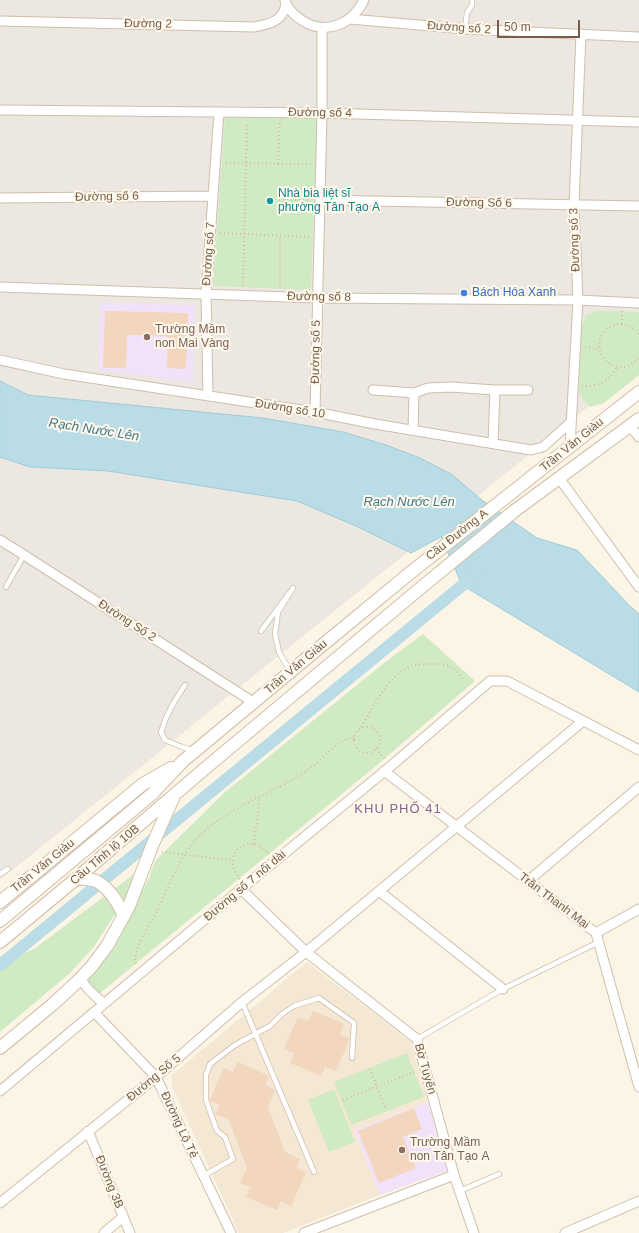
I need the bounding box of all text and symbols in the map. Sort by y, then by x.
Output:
scale bar [499,12,582,38]
street label: Đường 2 [124,16,172,32]
street label: Đường số 2 [427,19,491,37]
text: 50 m [504,20,531,34]
street label: Đường số 4 [288,105,352,121]
place label: Nhà bia liệt sĩ phường Tân Tạo A [278,187,380,215]
street label: Đường số 6 [75,189,139,205]
street label: Đường Số 6 [446,195,512,211]
marker: Nhà bia liệt sĩ phường Tân Tạo A [265,196,275,206]
street label: Đường số 3 [567,208,583,272]
street label: Đường số 7 [200,222,218,286]
place label: Bách Hóa Xanh [472,286,556,300]
marker: Bách Hóa Xanh [459,288,469,298]
street label: Đường số 8 [287,289,351,305]
street label: Đường số 5 [308,320,324,384]
place label: Trường Mầm non Mai Vàng [155,323,229,351]
marker: Trường Mầm non Mai Vàng [142,332,152,342]
street label: Đường số 10 [254,396,326,422]
water label: Rạch Nước Lên [48,415,140,445]
street label: Trần Văn Giàu [537,415,607,475]
water label: Rạch Nước Lên [363,494,455,510]
street label: Cầu Đường A [423,506,491,564]
street label: Đường Số 2 [95,597,159,645]
street label: Trần Văn Giàu [262,637,330,697]
district label: KHU PHỐ 41 [354,801,442,817]
street label: Cầu Tỉnh lộ 10B [67,822,143,888]
street label: Trần Văn Giàu [8,836,78,896]
street label: Đường số 7 nối dài [201,848,289,924]
street label: Trần Thanh Mại [516,870,592,932]
street label: Bờ Tuyến [411,1042,439,1096]
street label: Đường Số 5 [124,1051,184,1105]
street label: Đường Lộ Tẻ [157,1089,201,1161]
place label: Trường Mầm non Tân Tạo A [410,1136,489,1164]
marker: Trường Mầm non Tân Tạo A [397,1145,407,1155]
street label: Đường 3B [92,1153,126,1211]

